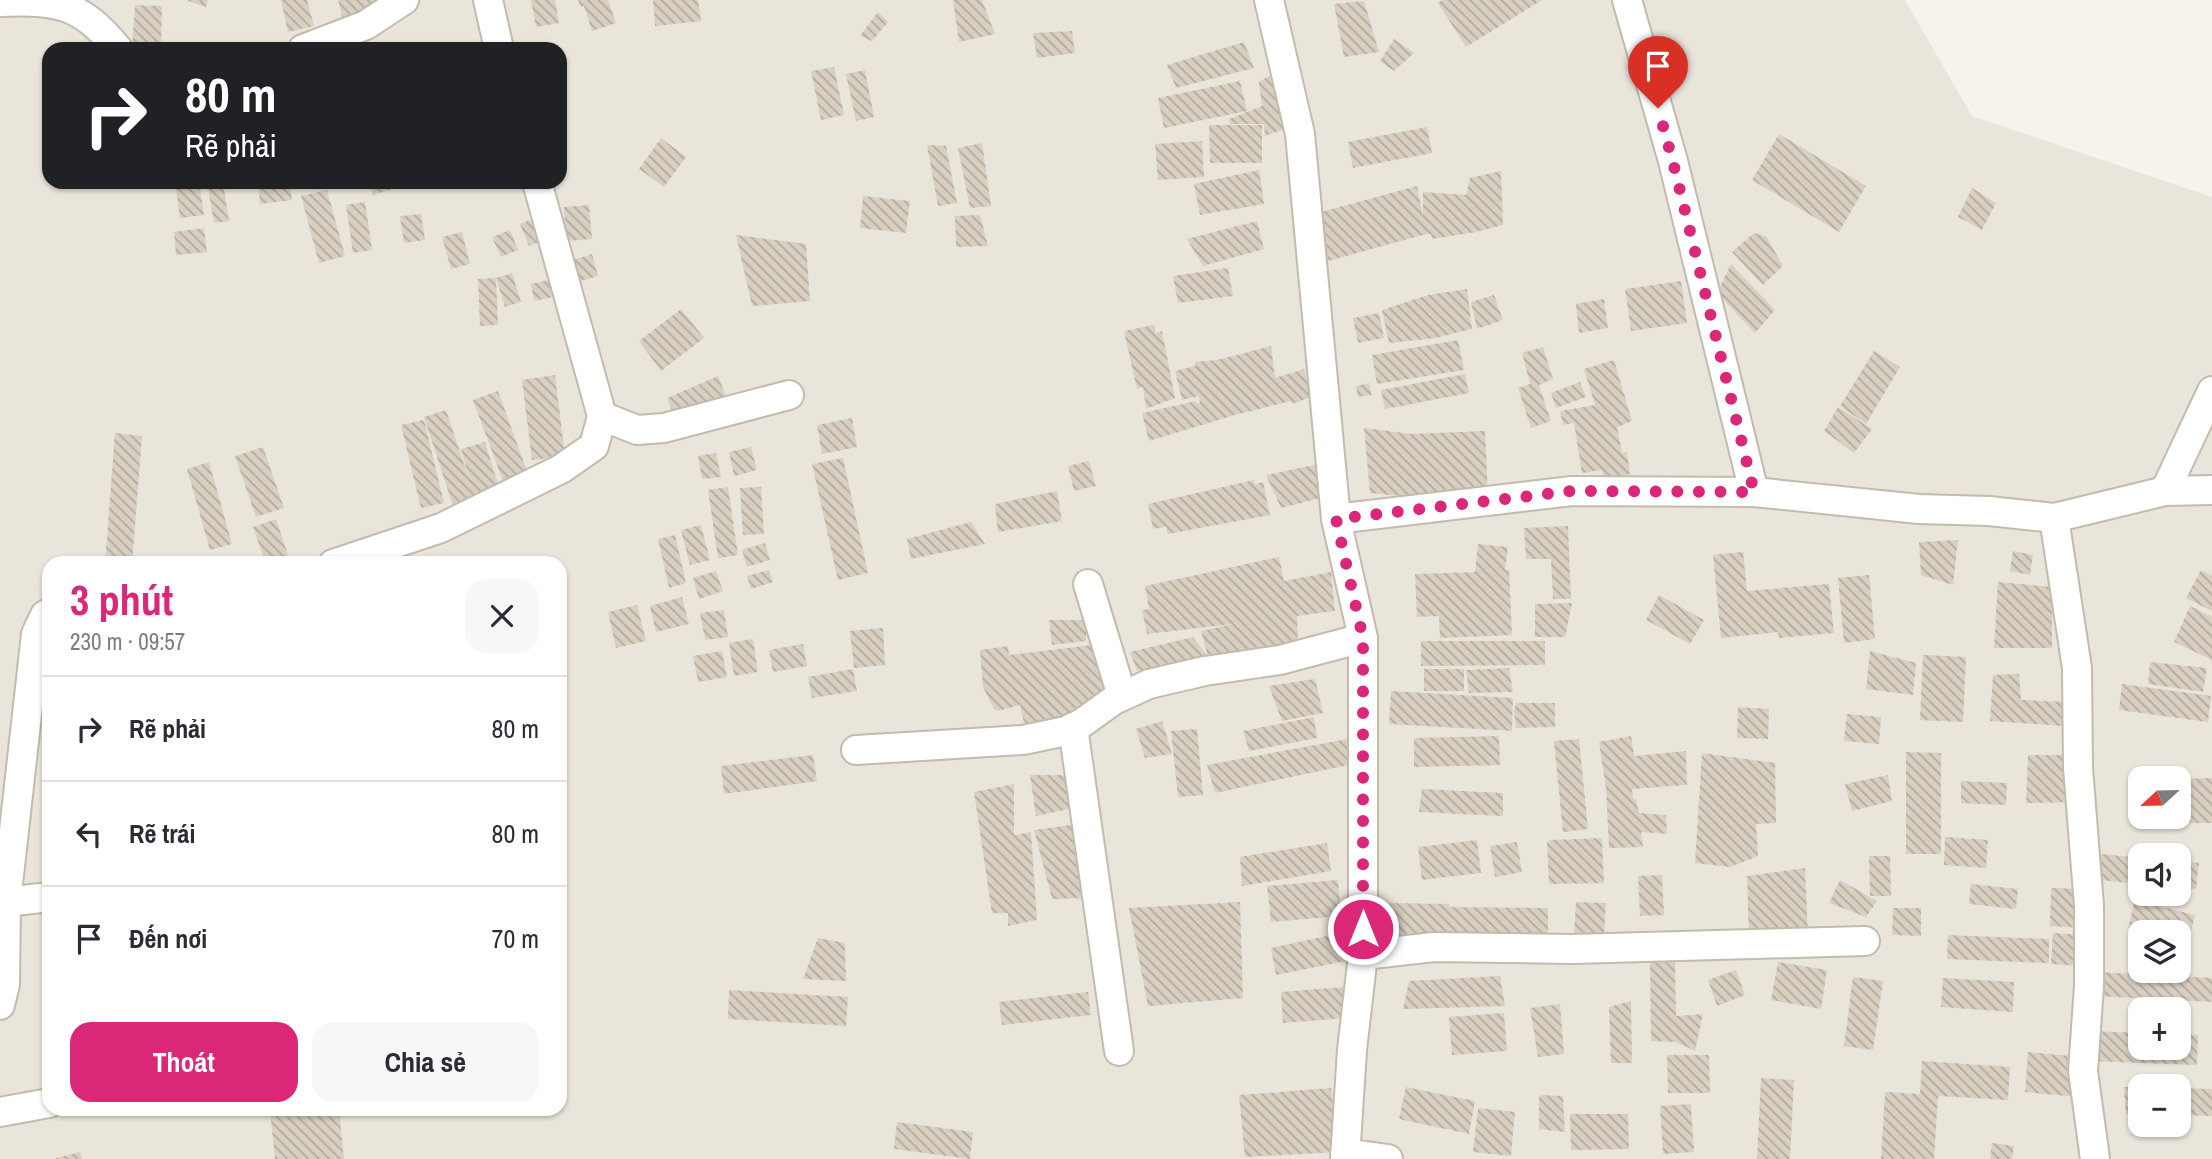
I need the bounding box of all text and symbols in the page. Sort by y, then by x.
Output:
pin [1628,36,1688,108]
icon: arrive [1639,47,1677,85]
text: 80 m [185,61,277,127]
icon: right [70,70,161,161]
text: Rẽ phải [185,124,277,167]
text: 3 phút [70,572,173,628]
button: close [465,579,539,653]
text: 230 m · 09:57 [70,626,185,657]
icon: right [70,710,108,748]
text: Rẽ phải [129,711,206,746]
text: 80 m [492,711,539,746]
north arrow [2128,766,2191,830]
map controls [2128,766,2191,1137]
icon: left [70,815,108,853]
text: Rẽ trái [129,816,195,851]
text: 80 m [492,816,539,851]
button: sound [2128,843,2191,906]
position arrow [1326,892,1400,966]
icon: arrive [70,920,108,958]
button: layers [2128,920,2191,983]
text: Đến nơi [129,921,207,956]
text: 70 m [492,921,539,956]
button: + [2128,997,2191,1060]
button: Thoát [70,1022,298,1102]
button: Chia sẻ [312,1022,539,1102]
button: − [2128,1074,2191,1137]

